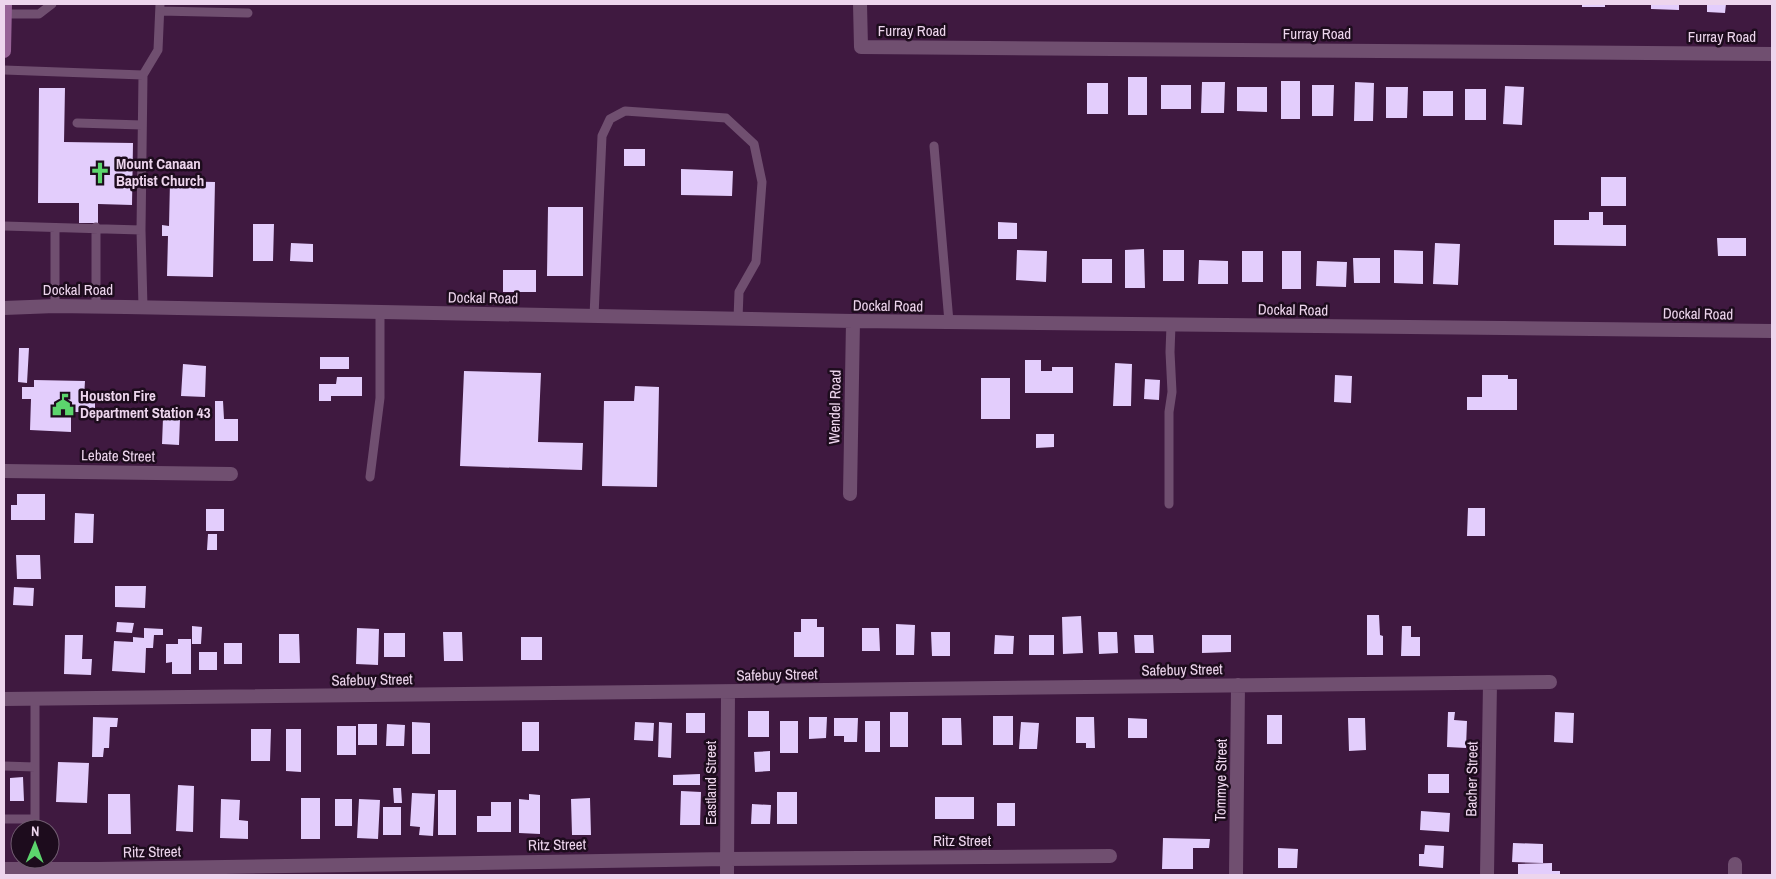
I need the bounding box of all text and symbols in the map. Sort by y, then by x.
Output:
street label: Furray Road [878,20,946,41]
street label: Furray Road [1283,23,1351,44]
street label: Furray Road [1688,26,1756,47]
place label: Mount Canaan Baptist Church [116,153,204,191]
church icon: Mount Canaan Baptist Church [87,160,113,186]
street label: Dockal Road [43,279,113,300]
street label: Dockal Road [448,286,518,309]
street label: Dockal Road [853,294,923,317]
street label: Dockal Road [1258,298,1328,321]
street label: Dockal Road [1663,302,1733,325]
street label: Wendel Road [823,370,846,444]
place label: Houston Fire Department Station 43 [80,385,211,423]
public building icon: Houston Fire Department Station 43 [50,392,76,418]
street label: Lebate Street [81,444,156,467]
street label: Safebuy Street [1141,658,1223,681]
street label: Safebuy Street [736,663,818,686]
street label: Safebuy Street [331,668,413,691]
street label: Tommye Street [1209,738,1232,822]
street label: Eastland Street [700,740,721,825]
street label: Bacher Street [1460,741,1483,817]
north arrow [10,819,60,869]
text: N [31,822,40,840]
street label: Ritz Street [933,830,992,851]
street label: Ritz Street [528,833,587,856]
street label: Ritz Street [123,840,182,863]

